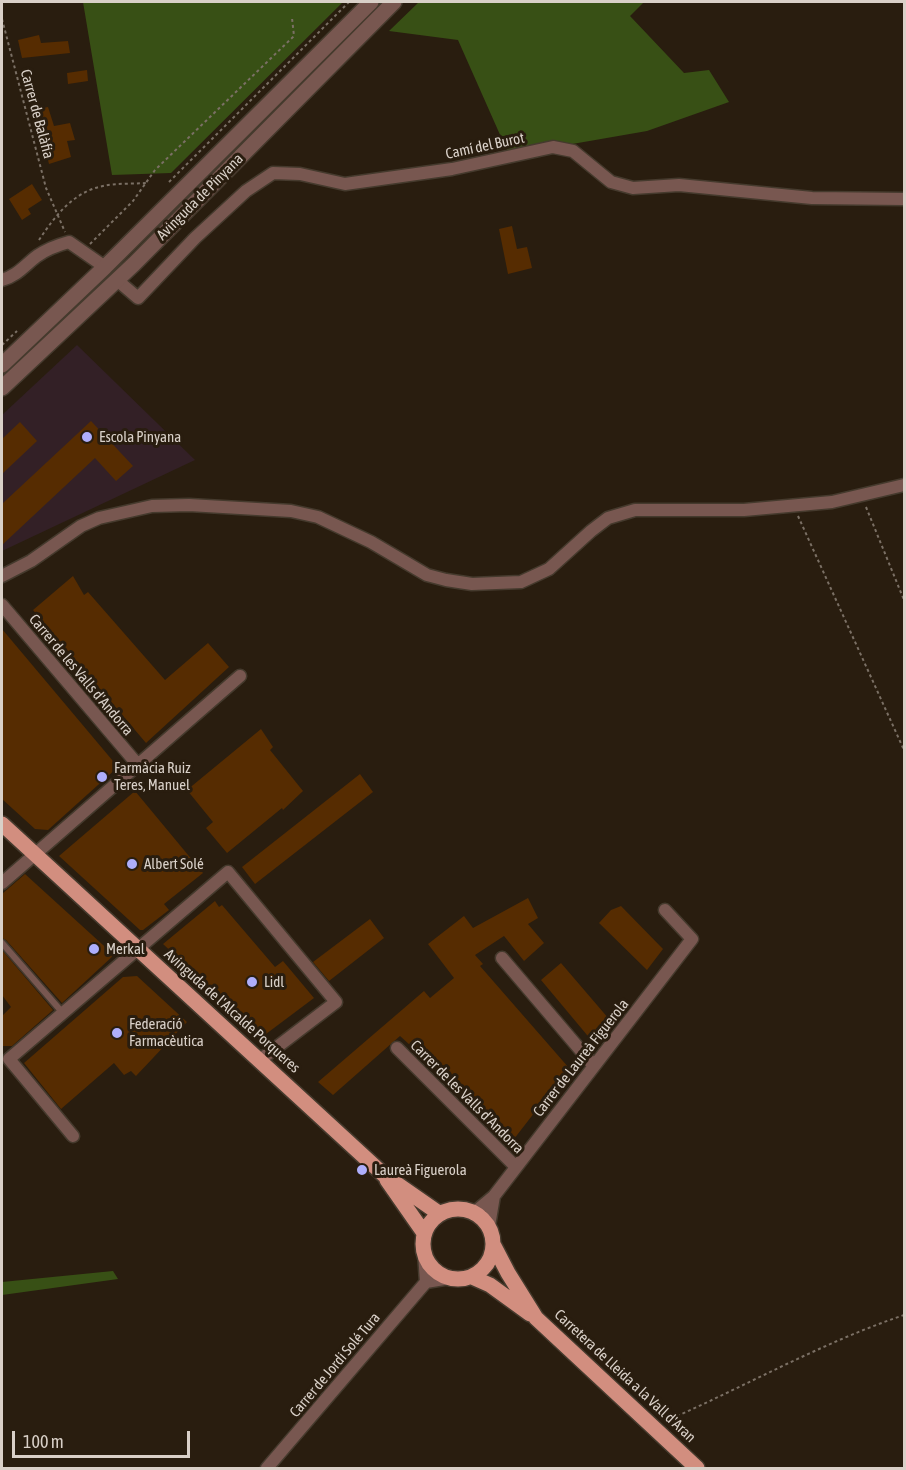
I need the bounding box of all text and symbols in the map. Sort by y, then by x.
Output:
street label: Carrer de Balàfia [16,68,58,160]
street label: Camí del Burot [444,129,526,163]
street label: Avinguda de Pinyana [153,150,247,244]
place label: Escola Pinyana [99,428,181,446]
marker: Escola Pinyana [80,430,94,444]
street label: Carrer de les Valls d'Andorra [25,611,137,739]
place label: Farmàcia Ruiz Teres, Manuel [114,759,191,794]
marker: Farmàcia Ruiz Teres, Manuel [95,770,109,784]
place label: Albert Solé [144,855,204,873]
marker: Albert Solé [125,857,139,871]
place label: Merkal [106,940,145,958]
marker: Merkal [87,942,101,956]
street label: Avinguda de l'Alcalde Porqueres [160,945,304,1077]
place label: Lidl [264,973,284,991]
marker: Lidl [245,975,259,989]
street label: Carrer de Laureà Figuerola [529,996,633,1120]
place label: Federació Farmacèutica [129,1015,204,1050]
marker: Federació Farmacèutica [110,1026,124,1040]
street label: Carrer de les Valls d'Andorra [407,1037,527,1157]
place label: Laureà Figuerola [374,1161,467,1179]
marker: Laureà Figuerola [355,1163,369,1177]
street label: Carretera de Lleida a la Vall d'Aran [551,1306,699,1446]
street label: Carrer de Jordi Solé Tura [286,1309,384,1421]
scale bar [15,1419,194,1457]
text: 100 m [23,1431,64,1452]

